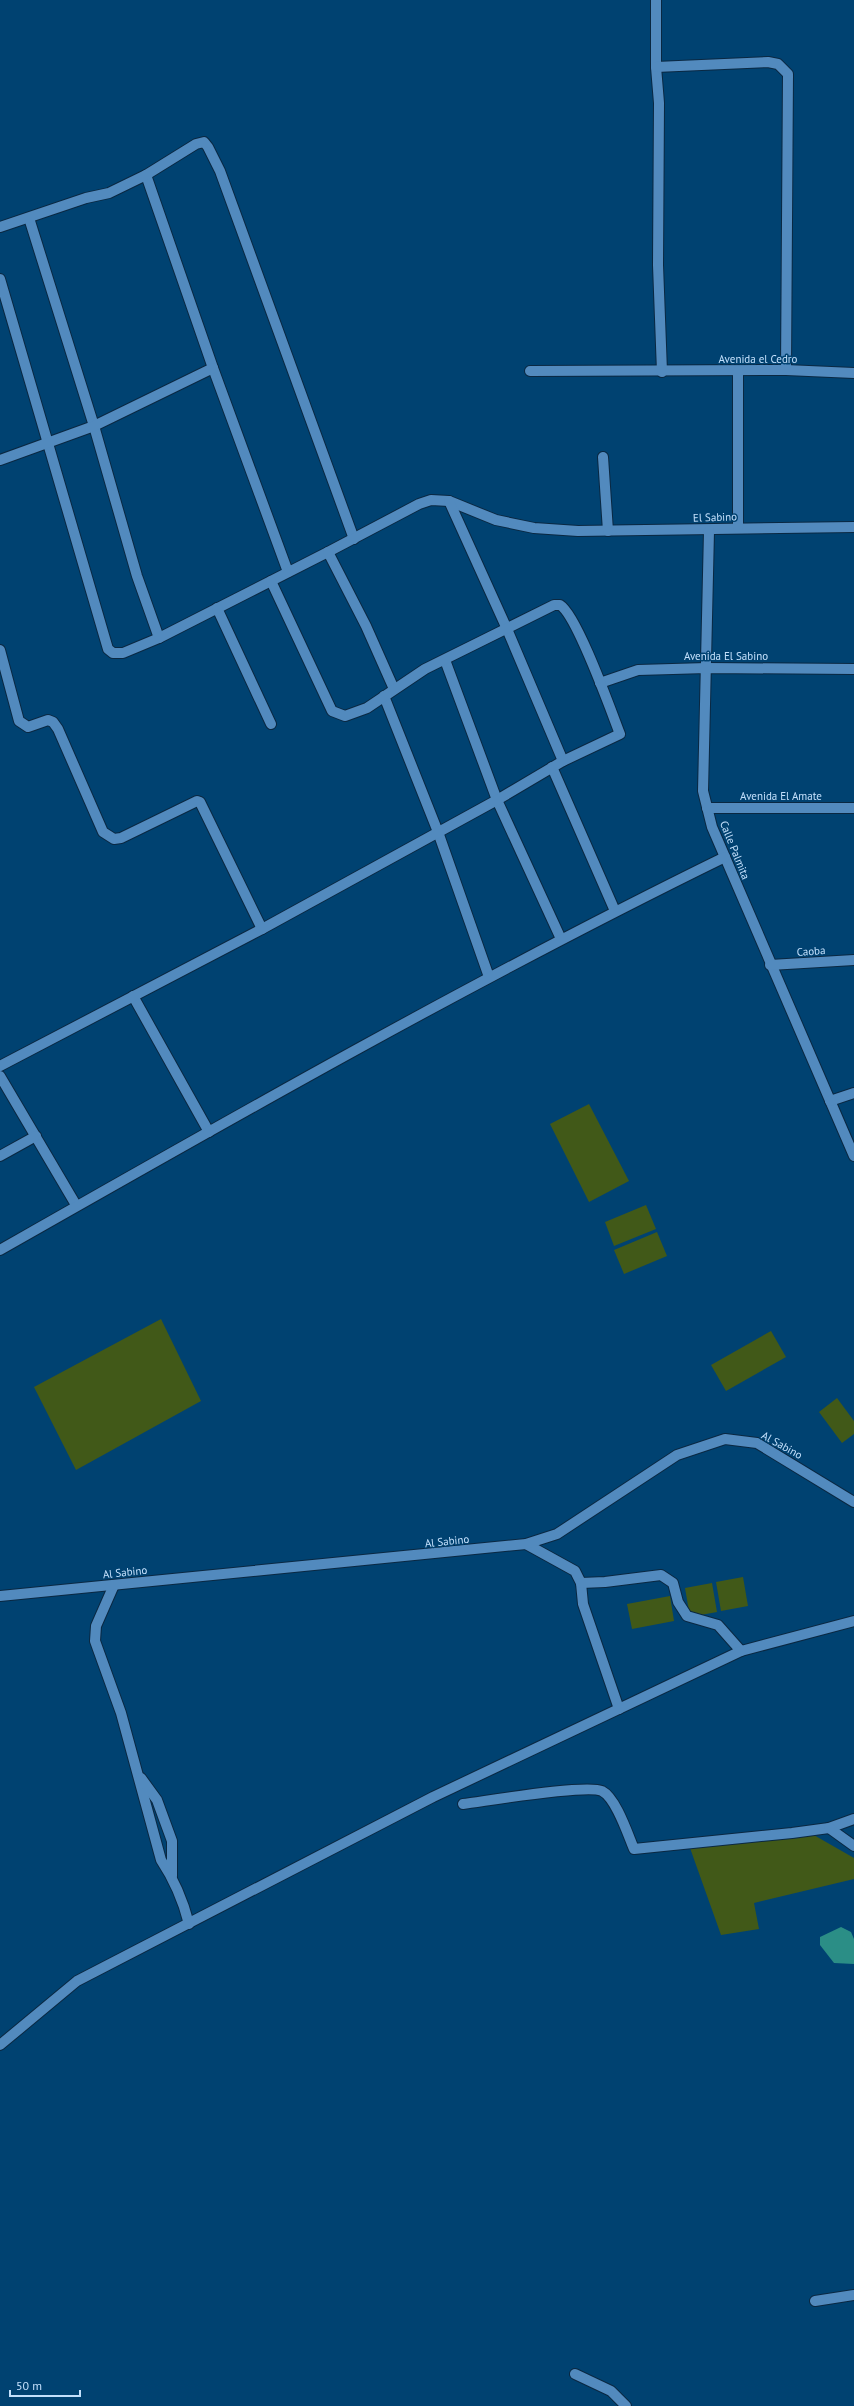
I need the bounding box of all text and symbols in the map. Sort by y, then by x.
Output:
street label: Avenida el Cedro [719,352,798,366]
street label: El Sabino [693,509,737,525]
street label: Avenida El Sabino [684,649,768,663]
street label: Avenida El Amate [740,789,822,803]
street label: Calle Palmita [717,819,753,881]
street label: Caoba [796,943,826,959]
street label: Al Sabino [759,1428,805,1462]
street label: Al Sabino [424,1532,470,1550]
street label: Al Sabino [102,1563,148,1581]
scale bar [10,2372,80,2398]
text: 50 m [16,2378,42,2393]

